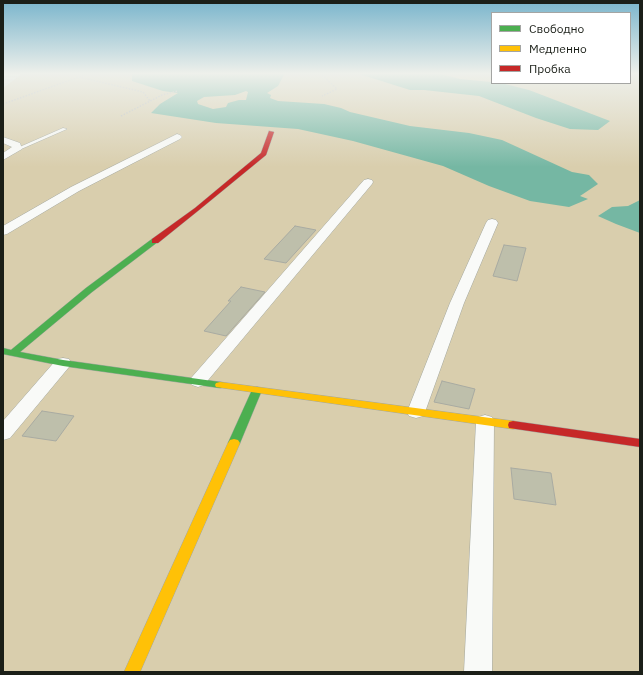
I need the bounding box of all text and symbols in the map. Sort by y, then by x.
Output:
legend [491,12,631,84]
text: Свободно [529,21,584,36]
text: Медленно [529,41,587,56]
text: Пробка [529,61,571,76]

